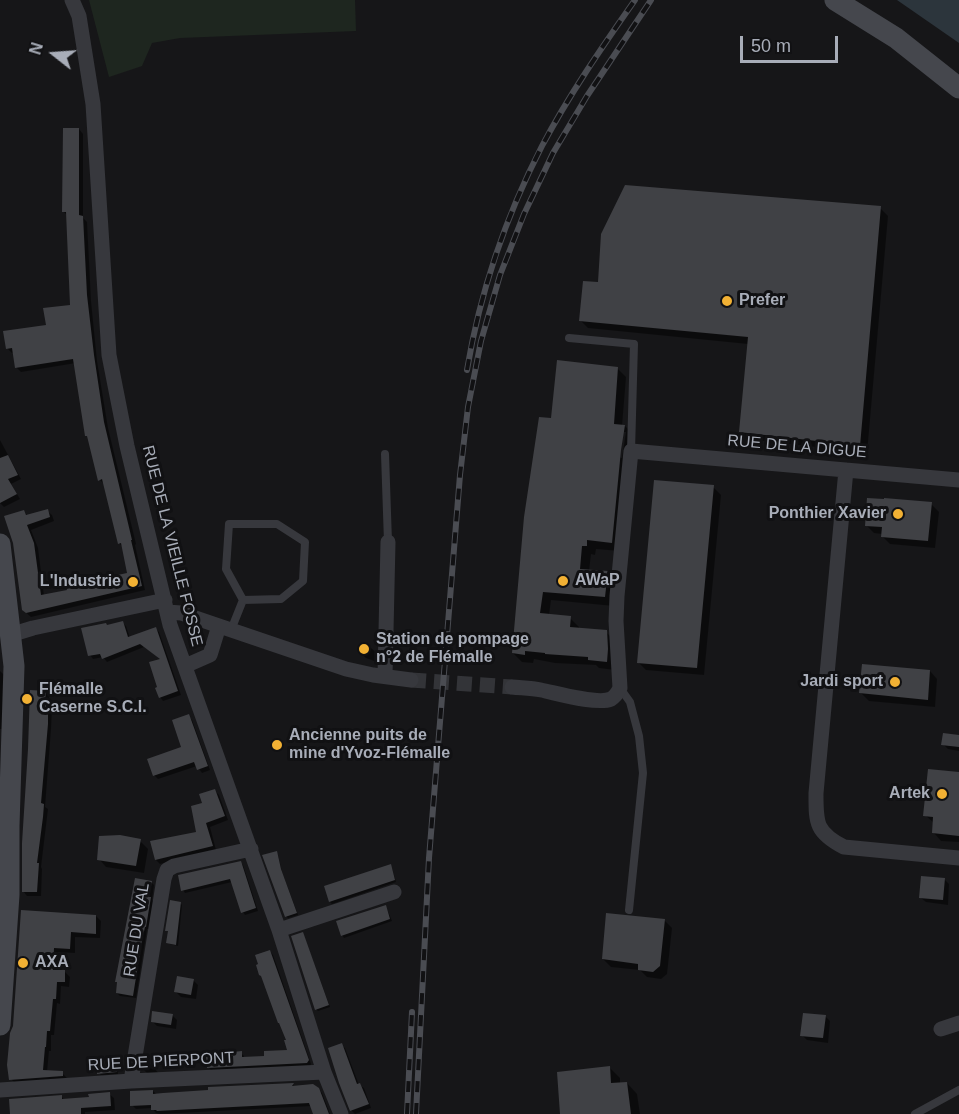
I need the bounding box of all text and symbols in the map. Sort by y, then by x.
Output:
north arrow [24,24,84,84]
scale bar [743,24,840,62]
text: 50 m [751,36,791,56]
text: N [26,41,46,57]
place label: Prefer [739,291,785,311]
marker: Prefer [720,294,734,308]
street label: RUE DE LA DIGUE [727,431,867,463]
street label: RUE DE LA VIEILLE FOSSE [138,444,206,648]
place label: Ponthier Xavier [769,504,886,524]
marker: Ponthier Xavier [891,507,905,521]
place label: AWaP [575,571,620,591]
place label: L'Industrie [40,572,121,592]
marker: AWaP [556,574,570,588]
marker: L'Industrie [126,575,140,589]
place label: Station de pompage n°2 de Flémalle [376,630,529,668]
marker: Station de pompage n°2 de Flémalle [357,642,371,656]
place label: Jardi sport [800,672,883,692]
marker: Jardi sport [888,675,902,689]
place label: Flémalle Caserne S.C.I. [39,680,147,718]
marker: Flémalle Caserne S.C.I. [20,692,34,706]
place label: Ancienne puits de mine d'Yvoz-Flémalle [289,726,450,764]
marker: Ancienne puits de mine d'Yvoz-Flémalle [270,738,284,752]
place label: Artek [889,784,930,804]
marker: Artek [935,787,949,801]
street label: RUE DU VAL [120,882,154,978]
place label: AXA [35,953,69,973]
marker: AXA [16,956,30,970]
street label: RUE DE PIERPONT [87,1049,235,1075]

